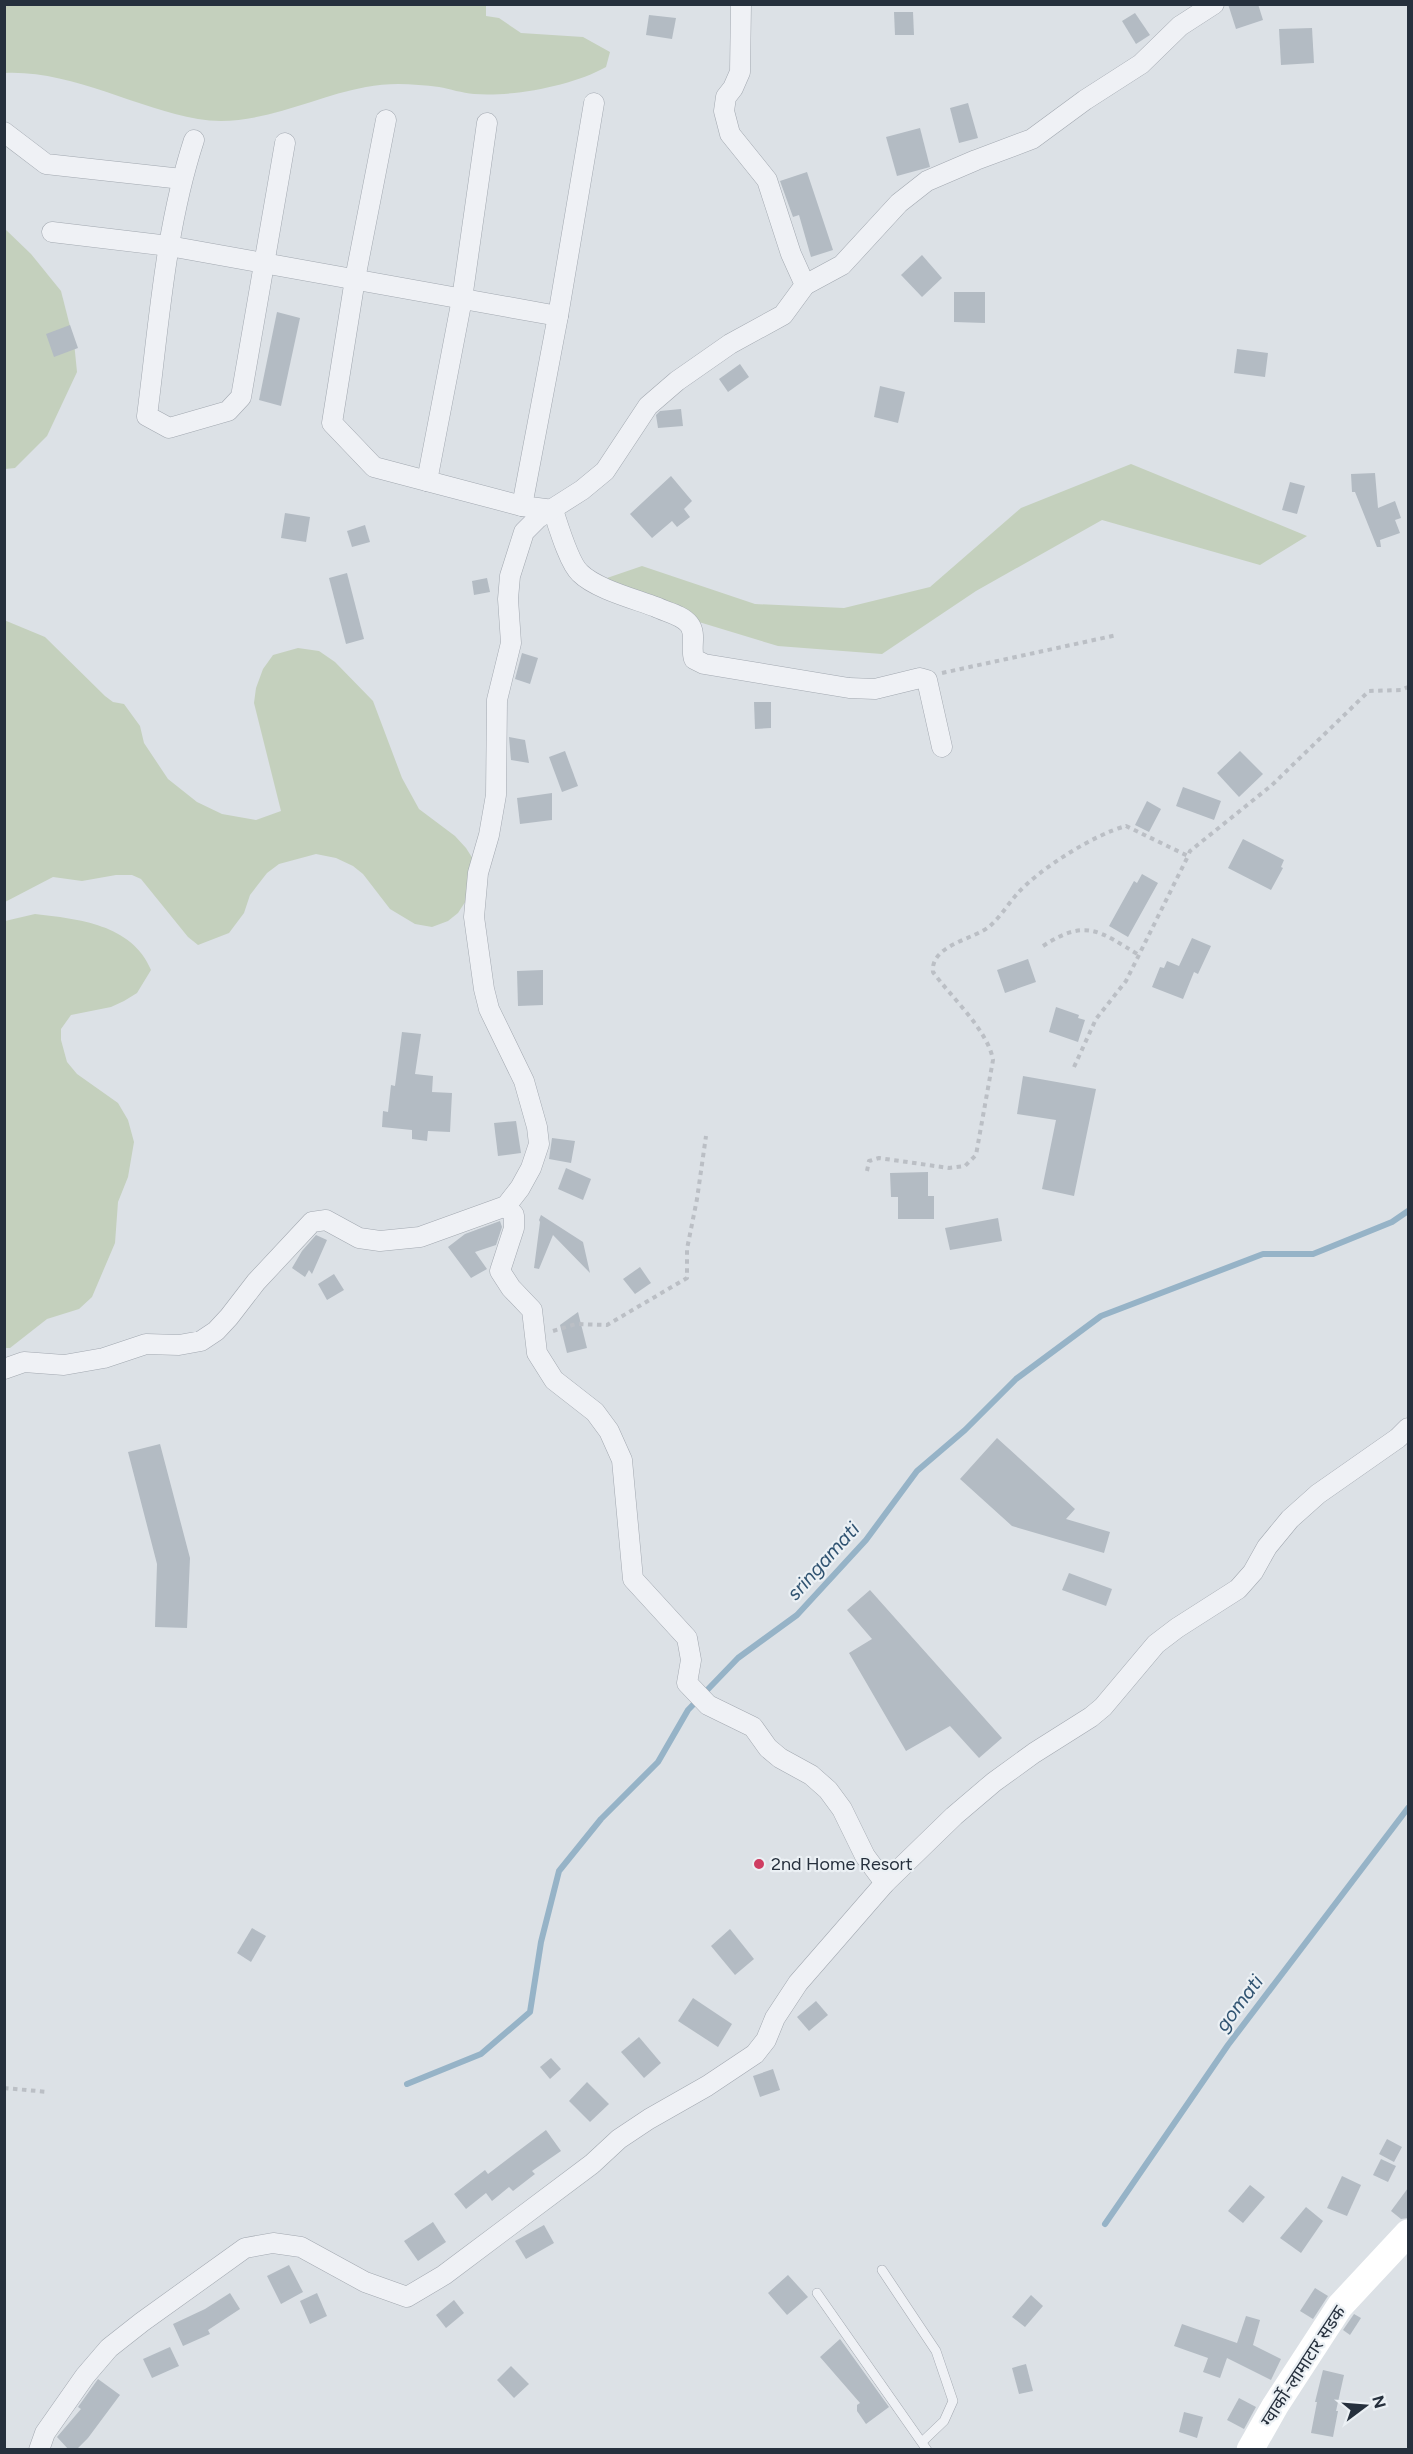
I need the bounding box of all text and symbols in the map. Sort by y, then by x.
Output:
water label: sringamati [782,1517,864,1605]
place label: 2nd Home Resort [771,1853,913,1875]
marker: 2nd Home Resort [752,1857,766,1871]
water label: gomati [1210,1970,1268,2036]
street label: ग्वार्को-लामाटार सडक [1256,2301,1351,2430]
north arrow [1335,2376,1395,2436]
text: N [1368,2393,1390,2411]

